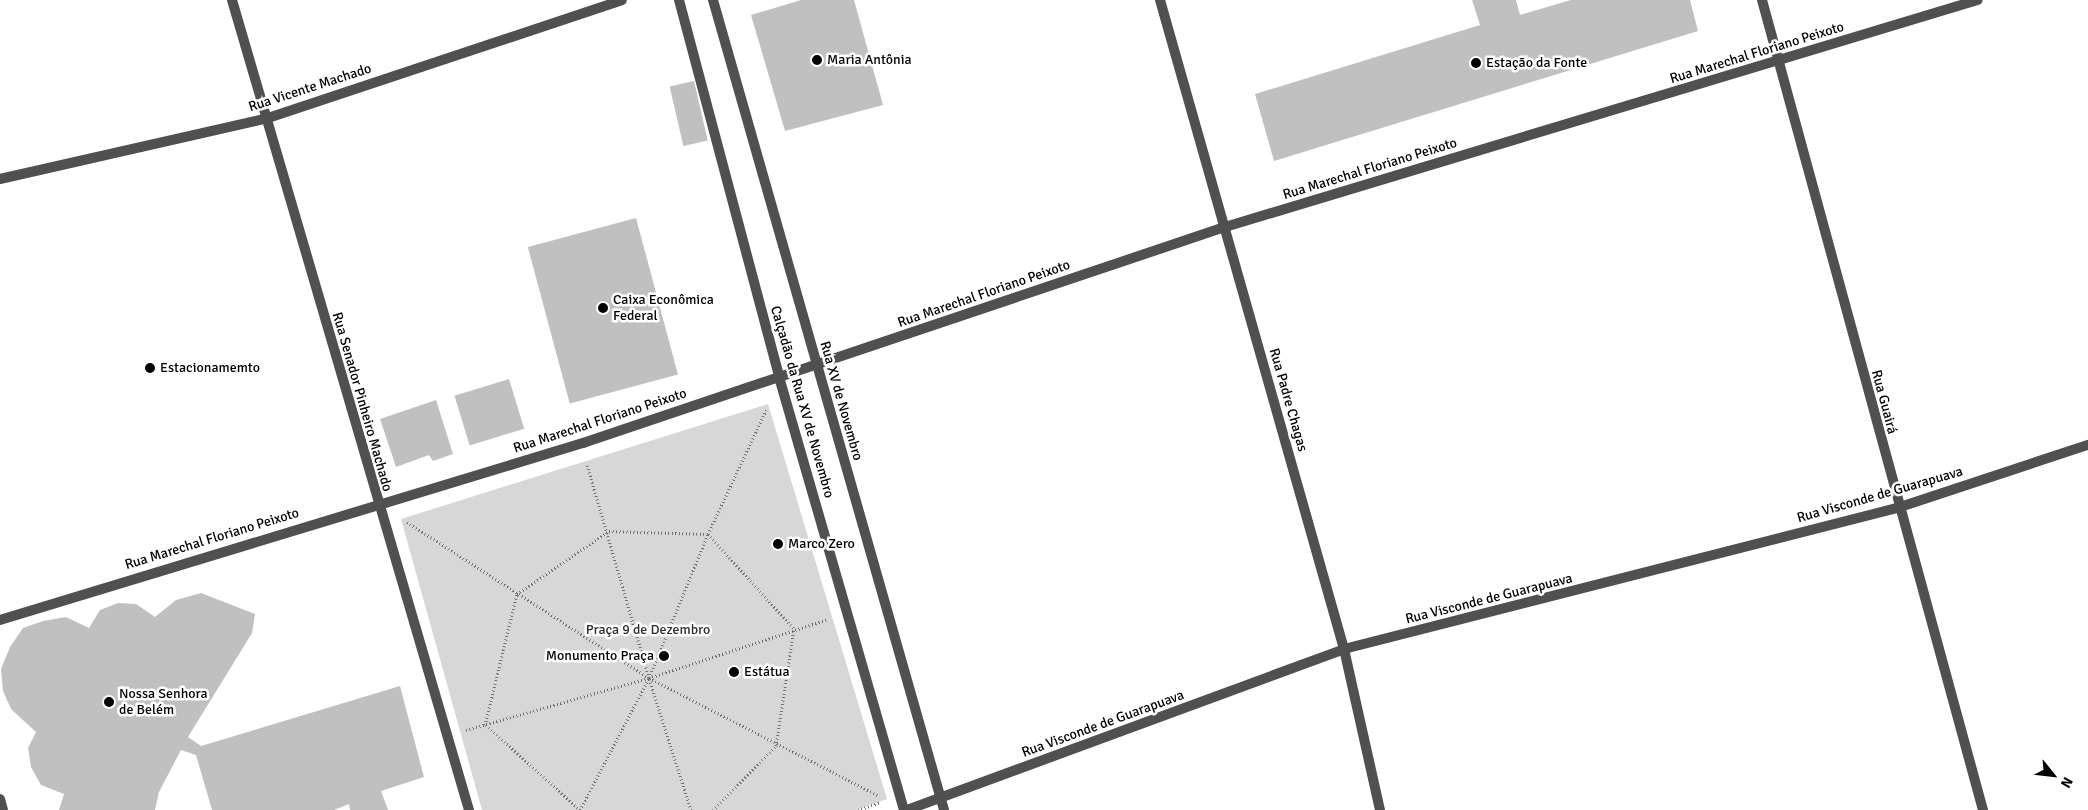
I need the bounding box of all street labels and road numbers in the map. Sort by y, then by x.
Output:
street label: Rua Marechal Floriano Peixoto [1668,18,1846,88]
street label: Rua Vicente Machado [246,60,374,116]
street label: Rua Marechal Floriano Peixoto [1281,134,1459,204]
street label: Rua Marechal Floriano Peixoto [896,257,1072,331]
street label: Calçadão da Rua XV de Novembro [767,304,837,500]
street label: Rua Senador Pinheiro Machado [328,310,396,494]
street label: Rua XV de Novembro [816,339,866,463]
street label: Rua Padre Chagas [1265,346,1311,454]
street label: Rua Guairá [1867,368,1901,436]
street label: Rua Marechal Floriano Peixoto [511,385,689,457]
street label: Rua Visconde de Guarapuava [1795,463,1965,527]
street label: Rua Marechal Floriano Peixoto [123,504,301,574]
street label: Rua Visconde de Guarapuava [1404,570,1574,628]
street label: Rua Visconde de Guarapuava [1019,687,1187,761]

